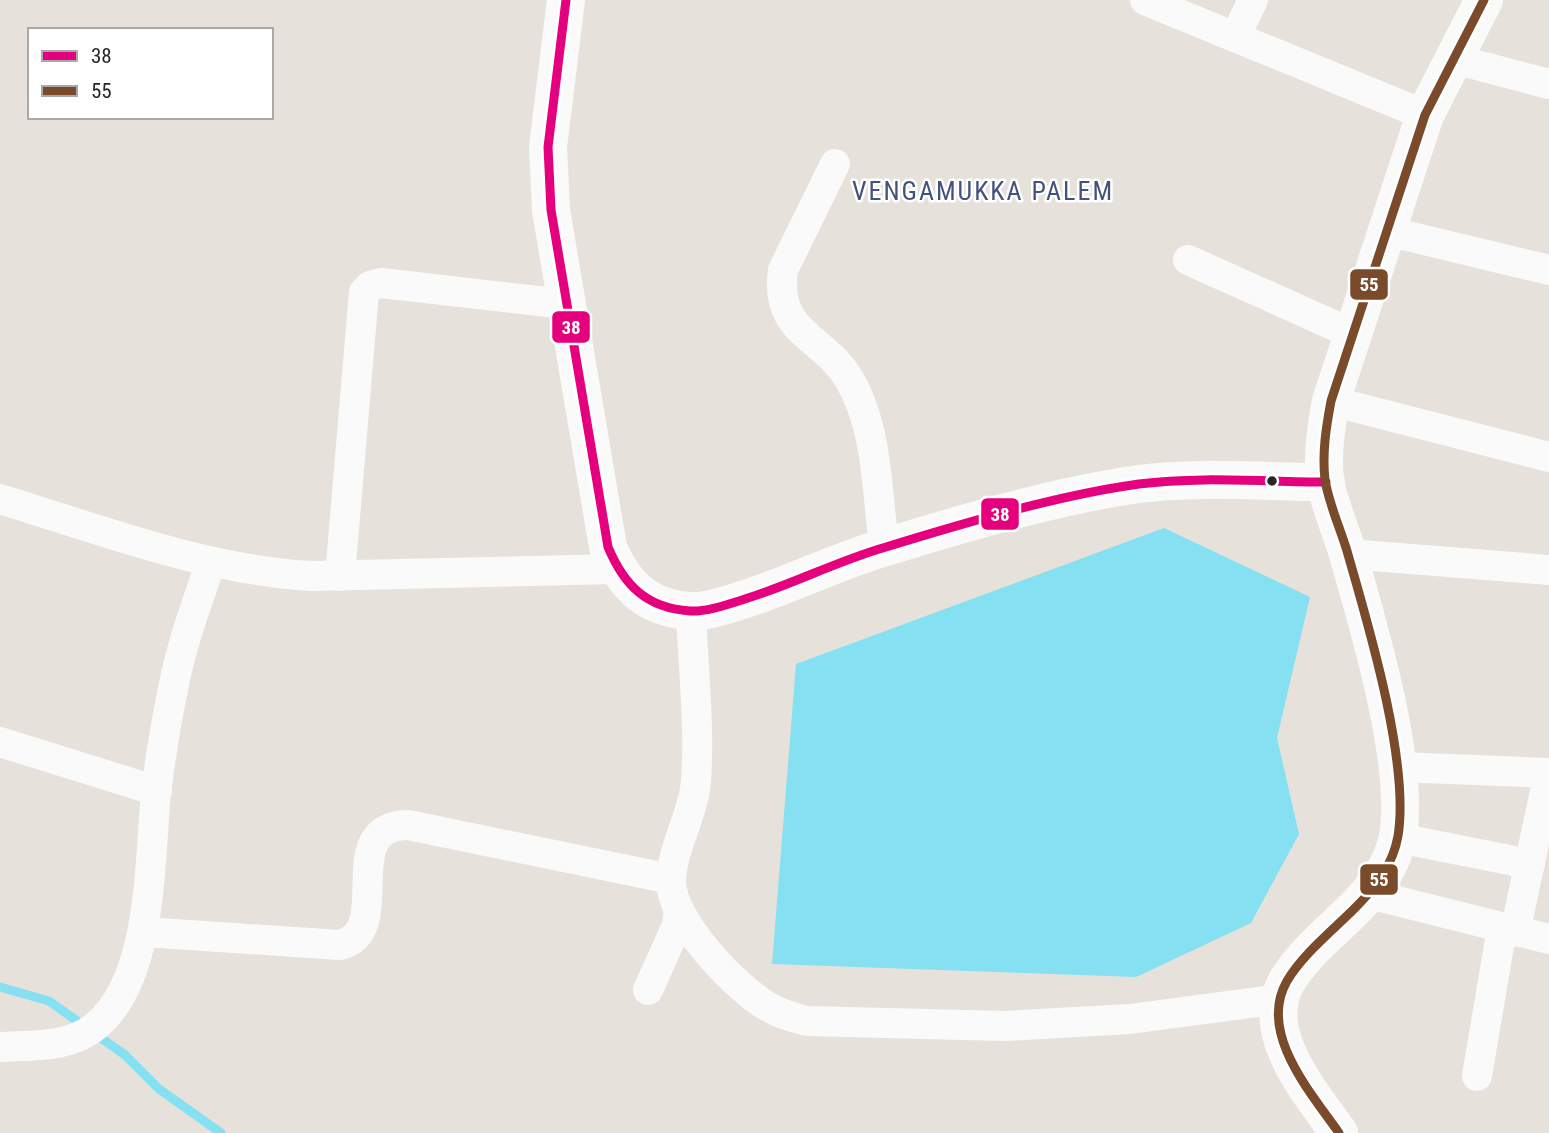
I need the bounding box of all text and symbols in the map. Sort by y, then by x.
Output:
legend [28,28,273,119]
text: 38 [91,44,112,68]
text: 55 [91,79,112,103]
district label: VENGAMUKKA PALEM [852,176,1114,206]
line badge: 55 [1349,268,1389,301]
text: 55 [1359,273,1379,296]
line badge: 38 [551,310,591,344]
text: 38 [561,316,581,339]
unlabelled marker [1265,474,1279,488]
line badge: 38 [980,497,1020,531]
text: 38 [990,503,1010,526]
line badge: 55 [1359,863,1399,896]
text: 55 [1369,868,1389,891]

